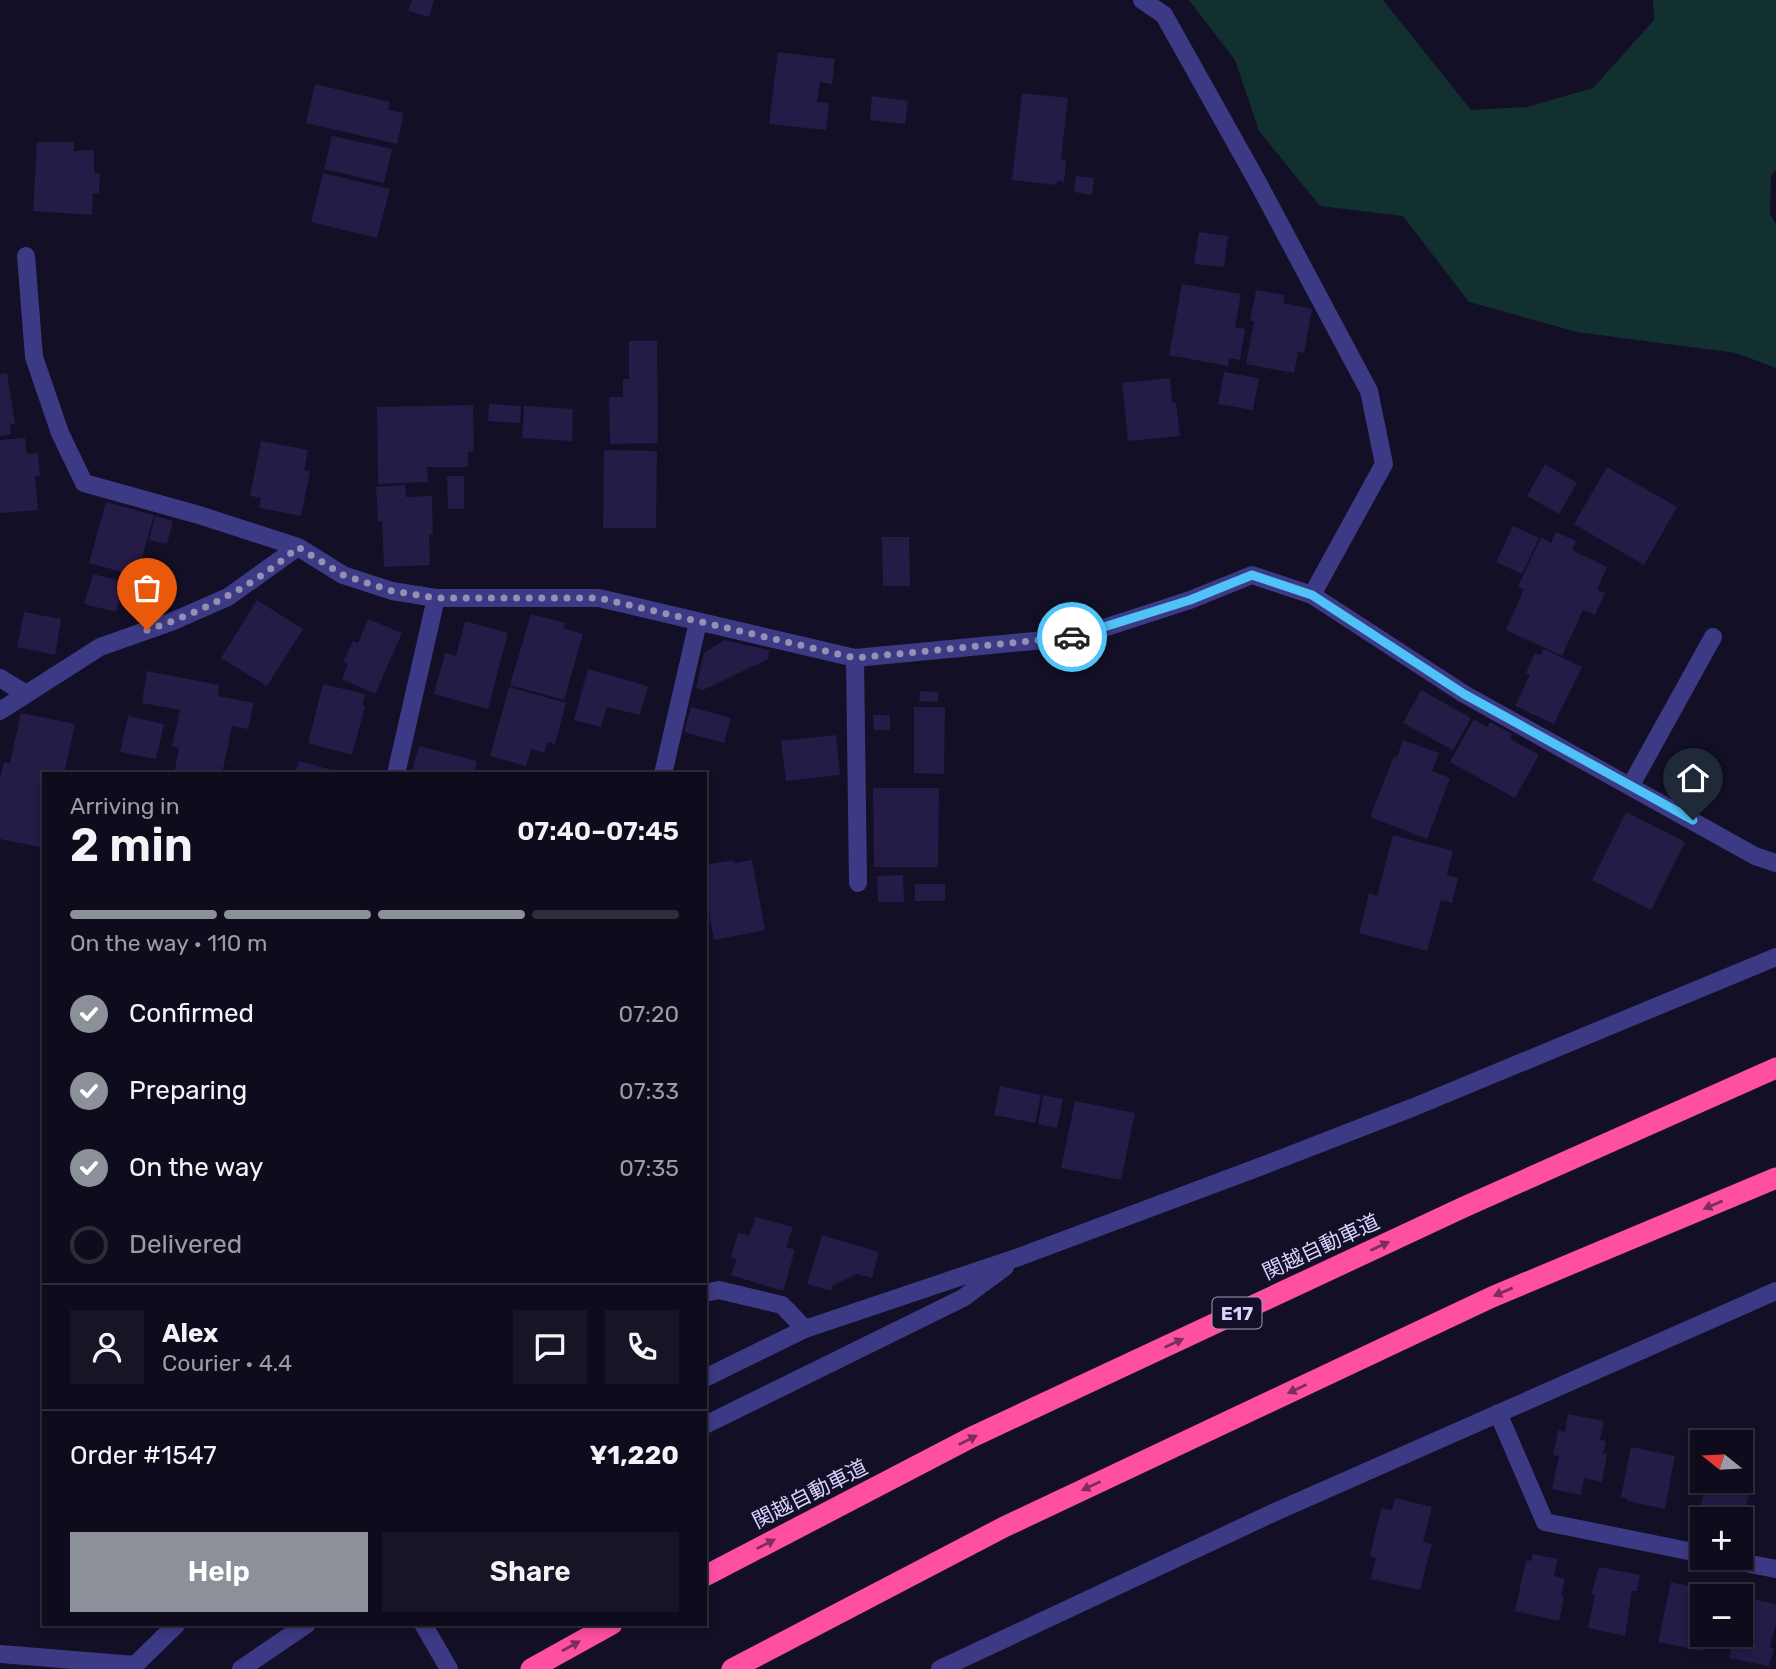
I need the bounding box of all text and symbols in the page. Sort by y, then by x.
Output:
pin [117,558,177,630]
icon: bag [128,569,166,607]
courier [1037,602,1107,672]
icon: car [1053,618,1091,656]
pin [1663,748,1723,820]
icon: home [1674,759,1712,797]
text: Arriving in [70,792,180,820]
text: 07:40–07:45 [517,816,679,847]
text: 2 min [70,818,193,873]
text: On the way · 110 m [70,929,268,957]
icon: check [70,995,108,1033]
text: Confirmed [129,998,254,1029]
text: 07:20 [619,1000,679,1028]
icon: check [70,1072,108,1110]
text: Preparing [129,1075,247,1106]
text: 07:33 [619,1077,679,1105]
icon: check [70,1149,108,1187]
text: On the way [129,1152,263,1183]
text: 07:35 [619,1154,679,1182]
one-way arrow [1702,1199,1723,1210]
street label: 関越自動車道 [1258,1209,1383,1285]
text: Delivered [129,1229,242,1260]
one-way arrow [1370,1241,1390,1252]
one-way arrow [1492,1287,1513,1298]
road number: E17 [1212,1298,1262,1329]
button: person [70,1310,144,1384]
button: chat [513,1310,587,1384]
button: phone [605,1310,679,1384]
text: Alex [162,1318,218,1349]
one-way arrow [1164,1337,1184,1349]
text: Courier · 4.4 [162,1349,292,1377]
one-way arrow [1287,1383,1307,1395]
north arrow [1690,1430,1754,1493]
map controls [1690,1430,1753,1647]
one-way arrow [958,1434,978,1445]
text: Order #1547 [70,1440,217,1471]
text: ¥1,220 [589,1440,679,1471]
street label: 関越自動車道 [748,1454,872,1533]
one-way arrow [1081,1480,1101,1492]
button: + [1690,1507,1753,1570]
button: Help [70,1532,368,1612]
button: Share [382,1532,679,1612]
one-way arrow [756,1539,776,1550]
button: − [1690,1584,1753,1647]
one-way arrow [562,1640,581,1652]

